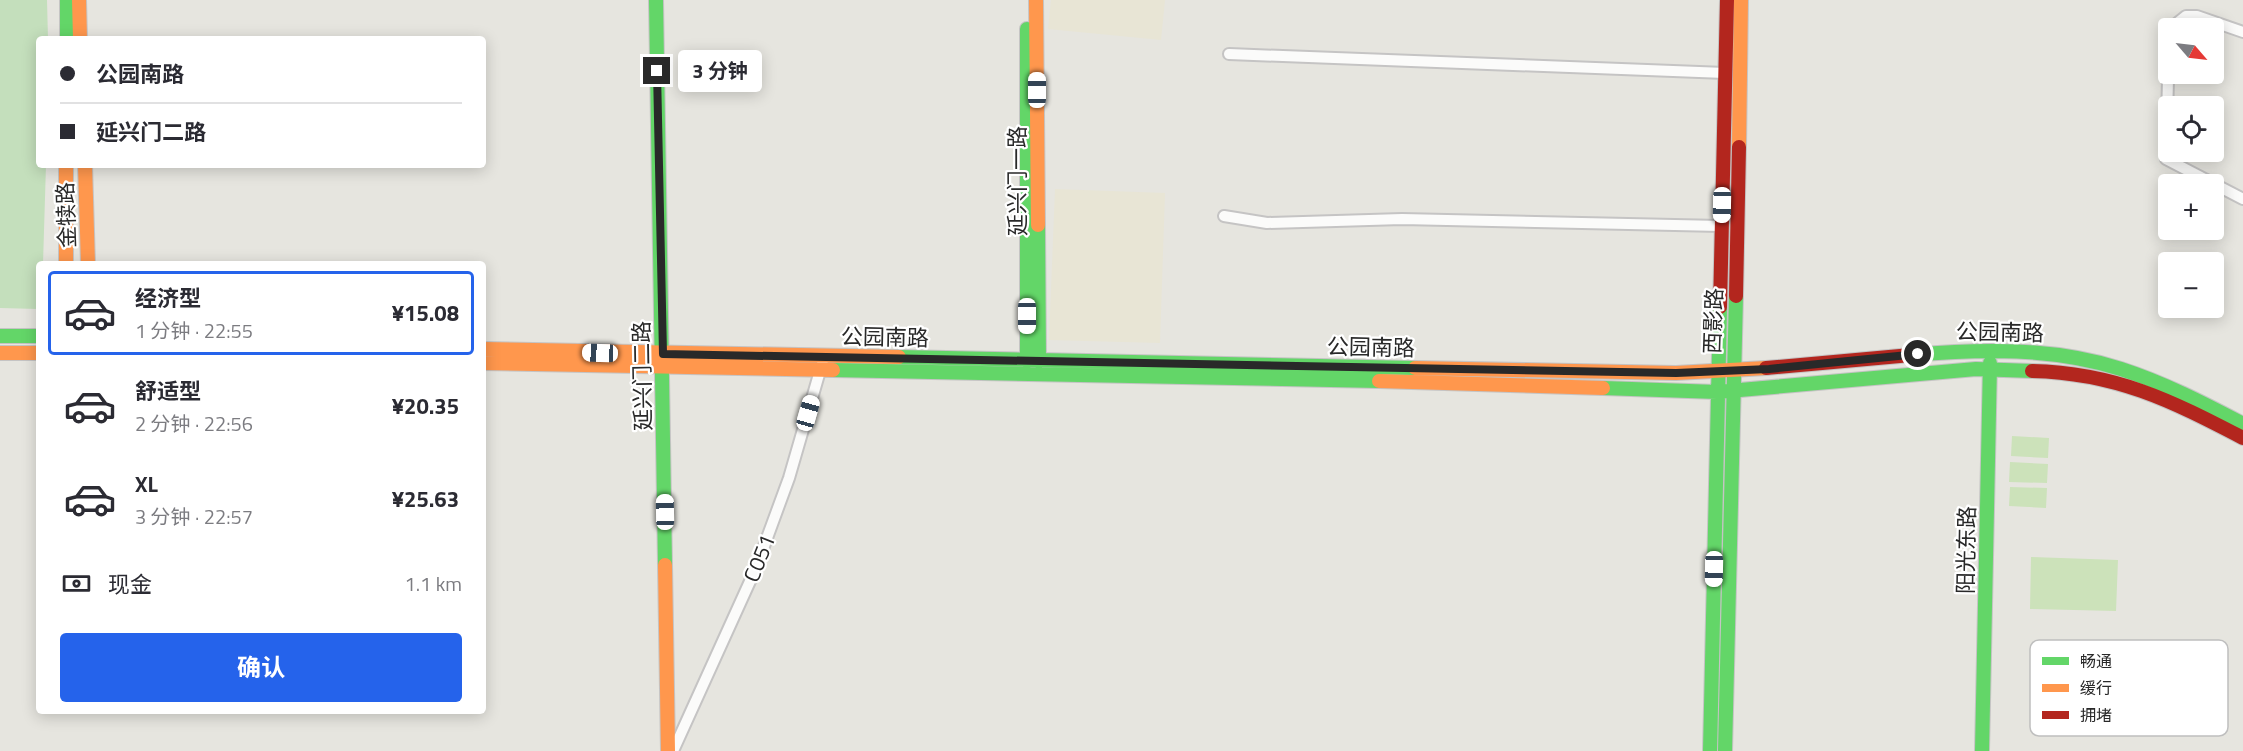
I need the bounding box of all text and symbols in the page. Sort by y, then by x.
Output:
north arrow [2158,18,2224,84]
map controls [2158,18,2224,318]
callout: 3 分钟 [678,50,762,92]
text: 3 分钟 [692,55,748,86]
text: 公园南路 [96,57,184,91]
route end [643,57,670,84]
car [1028,72,1046,108]
button: locate [2158,96,2224,162]
text: 延兴门二路 [96,115,206,149]
street label: 延兴门一路 [1000,126,1034,236]
button: + [2158,174,2224,240]
street label: 金犊路 [48,181,84,249]
car [1713,187,1731,223]
button: − [2158,252,2224,318]
text: 经济型 [135,281,201,315]
icon: car [63,286,117,340]
street label: 西影路 [1695,287,1731,355]
text: ¥15.08 [392,296,459,330]
car [1018,298,1036,334]
street label: 公园南路 [1956,314,2044,350]
text: 1 分钟 · 22:55 [135,315,253,346]
street label: 公园南路 [841,319,929,355]
street label: 延兴门二路 [624,321,660,431]
street label: 公园南路 [1327,329,1415,365]
route start [1904,340,1931,367]
car [582,343,618,363]
text: 舒适型 [135,374,201,408]
icon: car [63,379,117,433]
text: ¥20.35 [392,389,459,423]
car [794,393,822,433]
text: 2 分钟 · 22:56 [135,408,253,439]
text: XL [135,467,158,501]
icon: car [63,472,117,526]
text: ¥25.63 [392,482,459,516]
car [656,494,674,530]
text: 3 分钟 · 22:57 [135,501,253,532]
street label: 阳光东路 [1948,506,1984,594]
street label: C051 [734,529,784,587]
car [1705,551,1723,587]
icon: cash [60,567,93,600]
text: 现金 [108,567,152,601]
text: 1.1 km [405,568,462,599]
button: 确认 [60,633,462,702]
legend [2030,640,2228,736]
text: 畅通 [2080,649,2112,673]
text: 缓行 [2080,676,2112,700]
text: 拥堵 [2080,703,2112,727]

